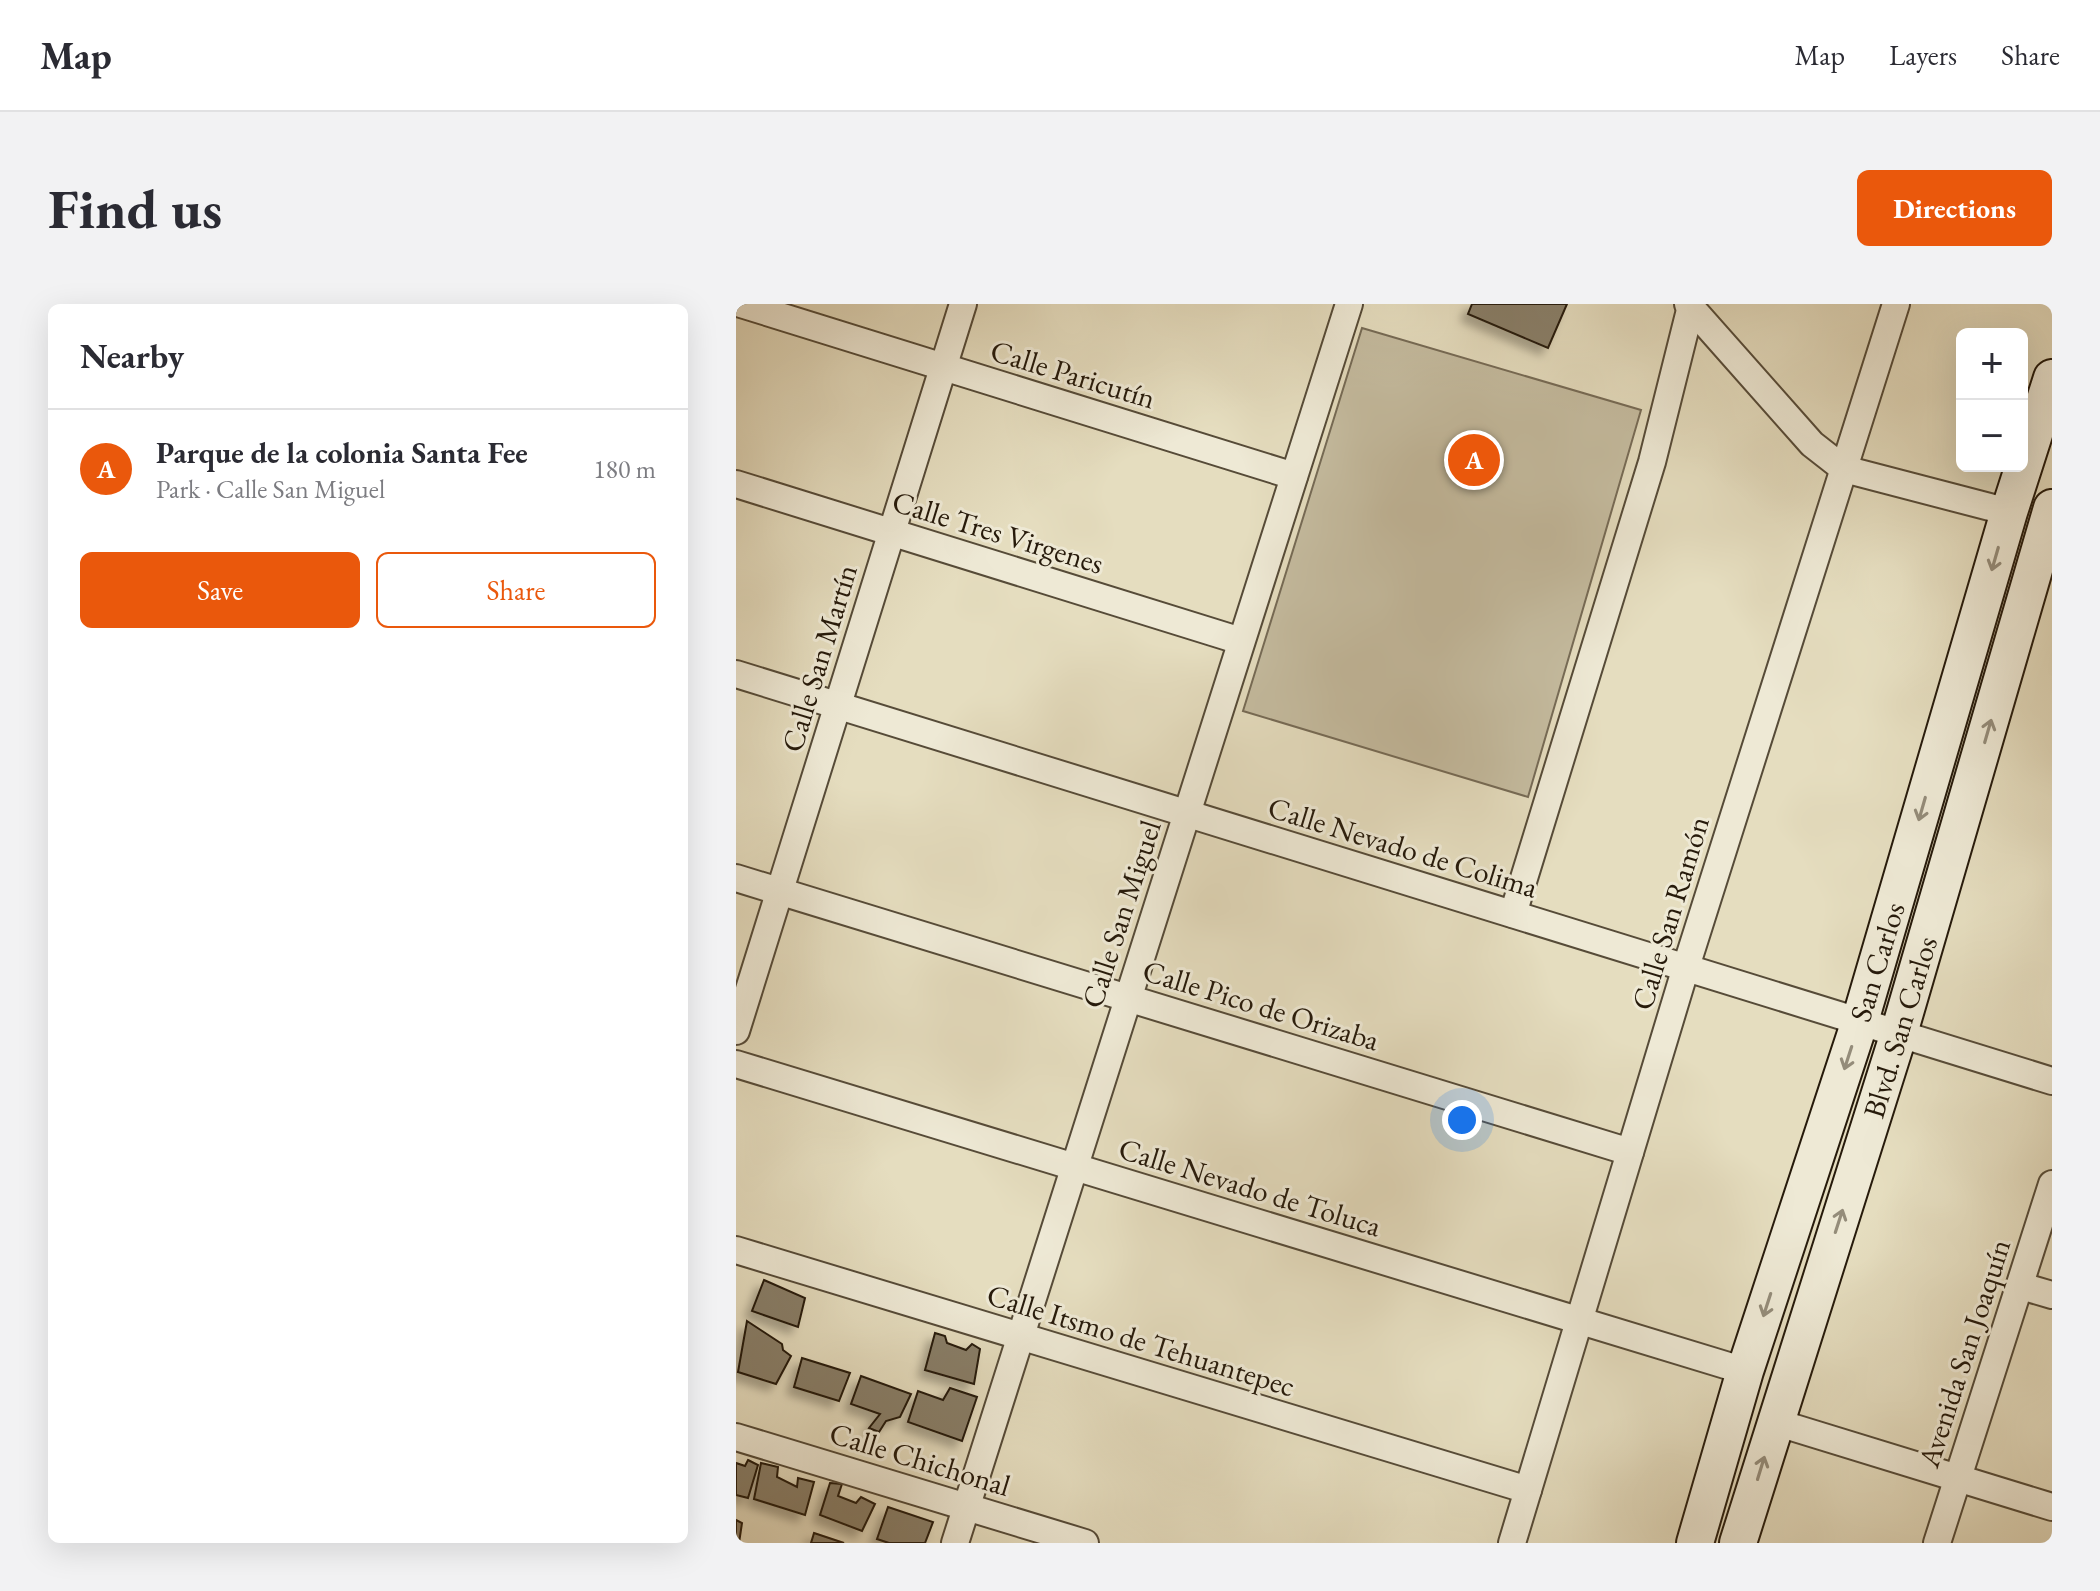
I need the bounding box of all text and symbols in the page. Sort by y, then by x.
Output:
text: Map [40,31,112,80]
text: Map [1795,37,1845,73]
text: Layers [1889,37,1957,73]
text: Share [2001,37,2060,73]
button: Directions [1857,170,2052,246]
text: Find us [48,172,222,245]
map controls [1956,328,2028,472]
button: + [1956,328,2028,400]
street label: Calle Paricutín [986,330,1160,418]
text: Nearby [80,334,184,378]
button: − [1956,400,2028,472]
pin: A [1448,430,1500,490]
text: Parque de la colonia Santa Fee [156,433,528,472]
text: A [97,452,115,486]
text: 180 m [593,452,656,486]
text: Park · Calle San Miguel [156,472,385,506]
street label: Calle Tres Virgenes [888,481,1108,583]
one-way arrow [1987,546,2002,572]
button: Save [80,552,360,628]
button: Share [376,552,656,628]
street label: Calle San Martín [772,559,866,757]
one-way arrow [1981,718,1996,744]
street label: Calle Nevado de Colima [1263,787,1543,907]
one-way arrow [1914,795,1929,821]
street label: Calle San Ramón [1622,811,1718,1015]
street label: Calle San Miguel [1072,815,1170,1013]
street label: San Carlos [1840,898,1914,1026]
street label: Blvd. San Carlos [1854,931,1946,1123]
street label: Calle Pico de Orizaba [1138,951,1384,1059]
one-way arrow [1839,1045,1854,1070]
your location [1442,1100,1482,1140]
street label: Calle Nevado de Toluca [1114,1129,1386,1245]
one-way arrow [1832,1208,1847,1234]
street label: Avenida San Joaquín [1908,1234,2019,1473]
street label: Calle Itsmo de Tehuantepec [982,1275,1300,1405]
one-way arrow [1759,1292,1773,1317]
street label: Calle Chichonal [825,1413,1015,1505]
one-way arrow [1754,1456,1769,1481]

